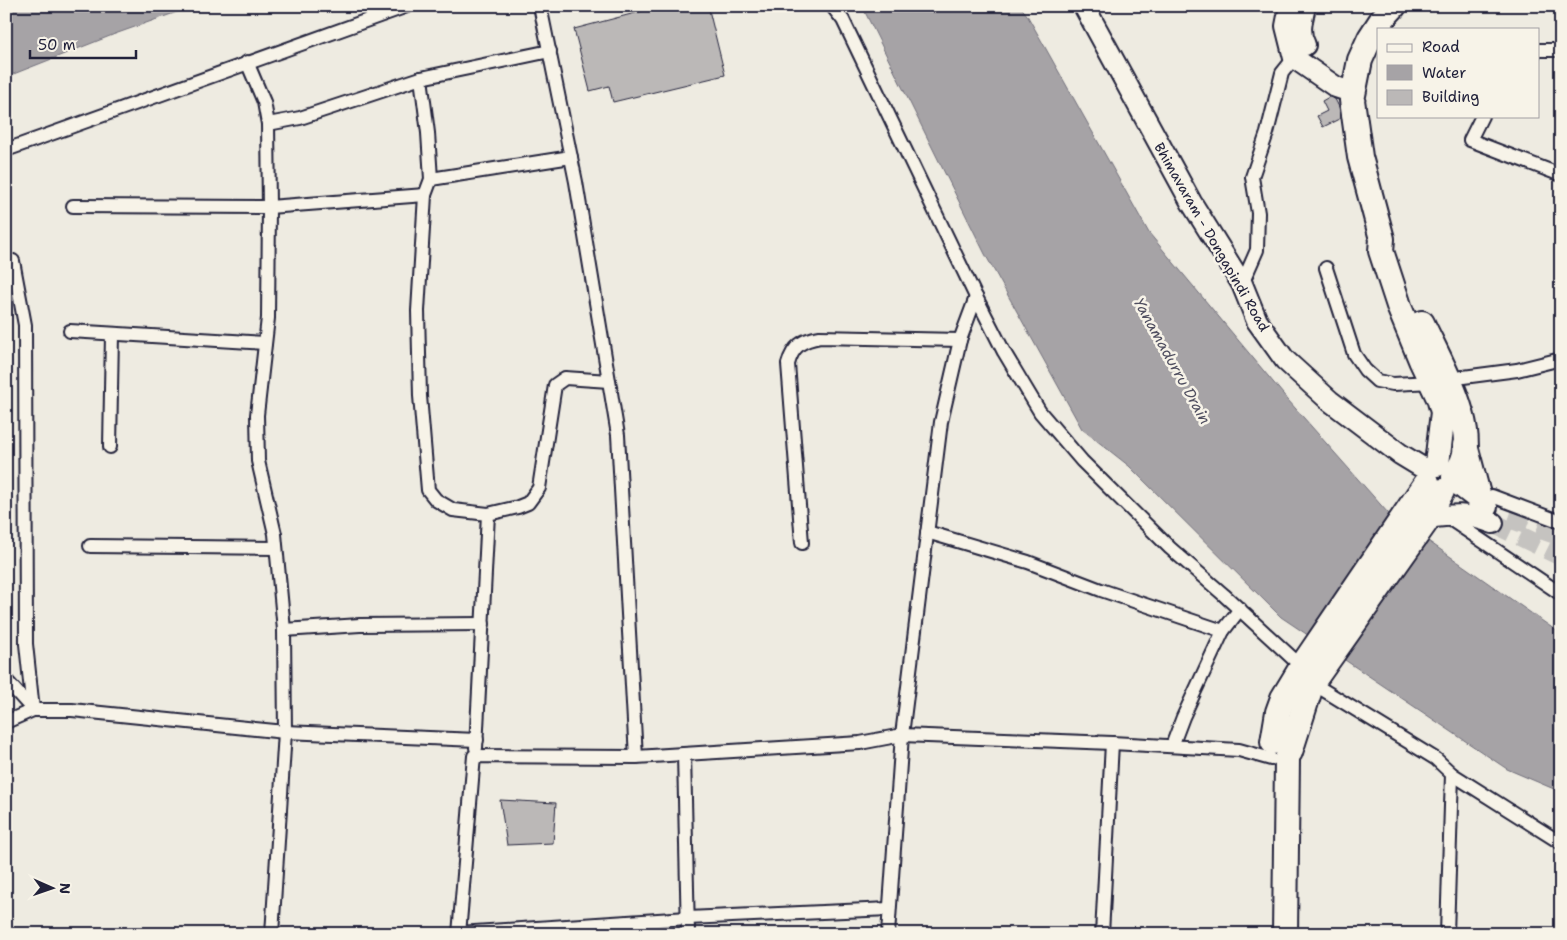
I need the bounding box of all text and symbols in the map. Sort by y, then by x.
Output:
scale bar [30,28,136,60]
legend [1377,28,1540,118]
text: 50 m [38,35,76,55]
text: Road [1422,37,1460,57]
text: Water [1422,63,1466,83]
text: Building [1422,87,1479,107]
street label: Bhimavaram - Dongapindi Road [1150,139,1274,335]
water label: Yanamadurru Drain [1129,294,1215,428]
north arrow [28,862,78,912]
text: N [56,883,74,894]

